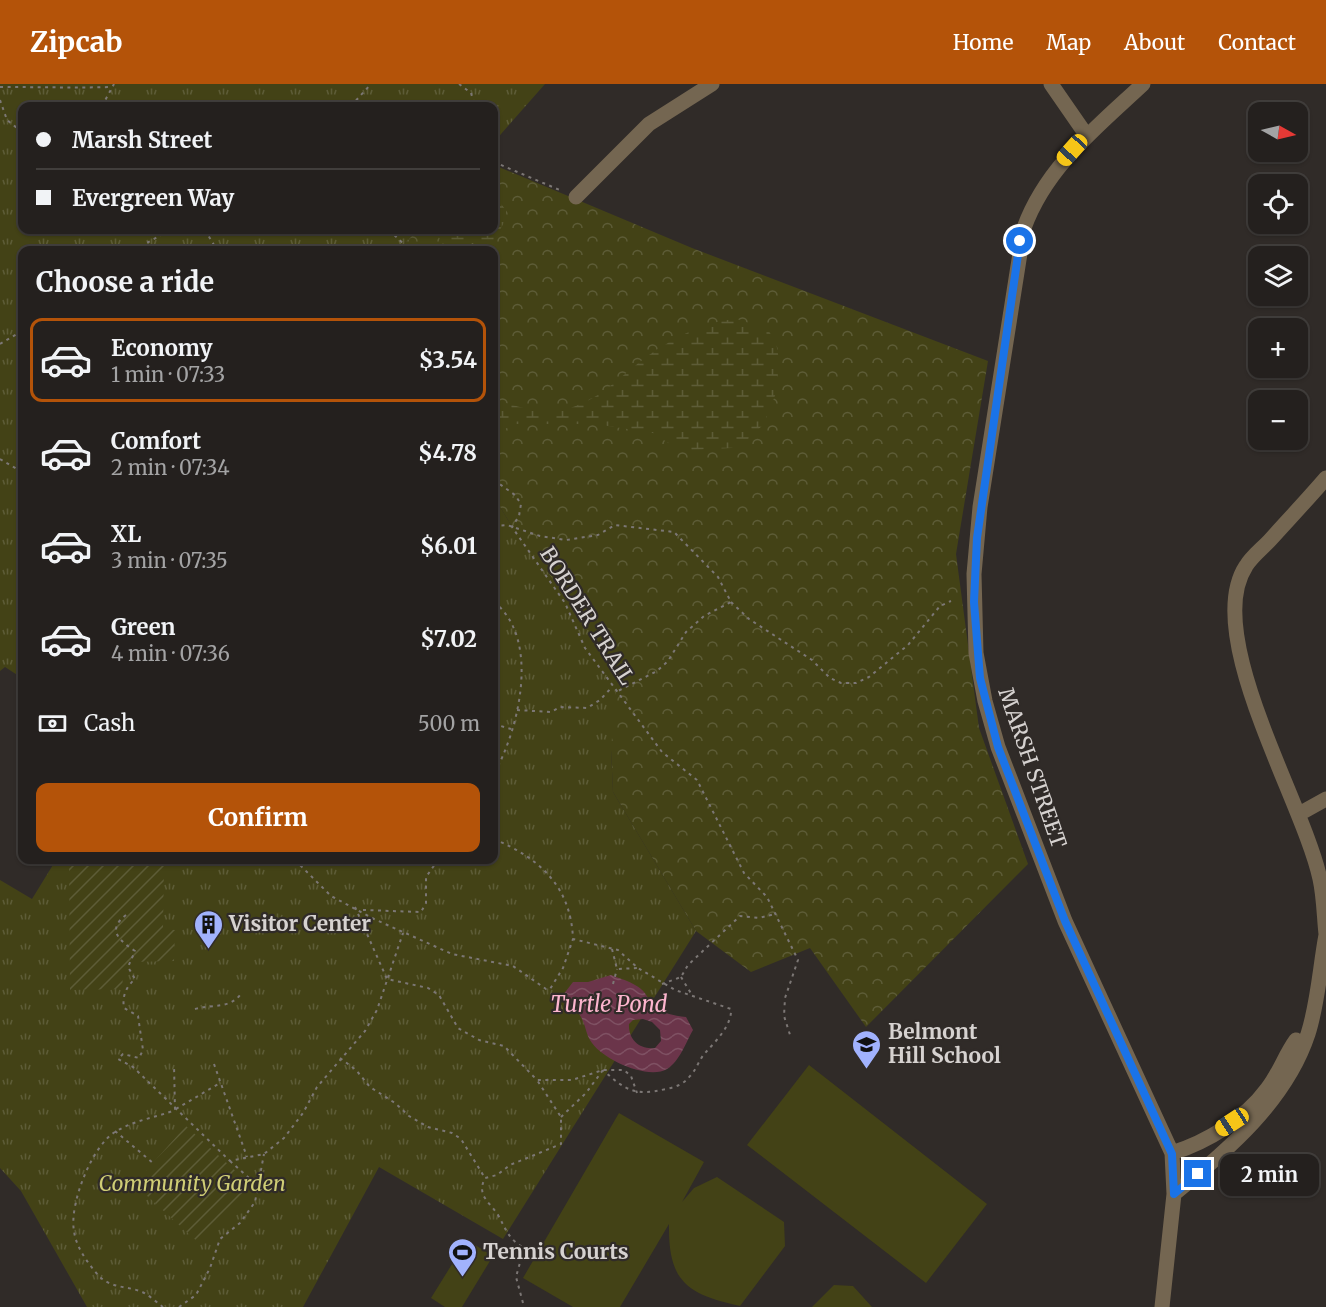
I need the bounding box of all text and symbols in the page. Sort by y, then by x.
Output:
text: Zipcab [30,24,122,60]
text: Home [953,29,1013,56]
text: Map [1046,29,1091,56]
text: About [1124,29,1185,56]
text: Contact [1218,29,1296,56]
north arrow [1248,102,1308,162]
map controls [1248,102,1308,450]
text: Marsh Street [72,126,212,154]
car [1053,131,1091,169]
button: locate [1248,174,1308,234]
text: Evergreen Way [72,184,234,212]
route start [1006,227,1033,254]
button: layers [1248,246,1308,306]
text: Choose a ride [36,265,214,299]
button: + [1248,318,1308,378]
icon: car [39,333,93,387]
text: Economy [111,334,212,362]
text: $3.54 [419,346,477,374]
text: 1 min · 07:33 [111,362,225,387]
button: − [1248,390,1308,450]
icon: car [39,426,93,480]
text: Comfort [111,427,201,455]
text: $4.78 [418,439,477,467]
text: 2 min · 07:34 [111,455,230,480]
icon: car [39,519,93,573]
text: XL [111,520,141,548]
text: $6.01 [420,532,477,560]
street label: BORDER TRAIL [534,542,641,690]
text: 3 min · 07:35 [111,548,228,573]
icon: car [39,612,93,666]
text: Green [111,613,175,641]
text: $7.02 [420,625,477,653]
text: 4 min · 07:36 [111,641,230,666]
street label: MARSH STREET [992,684,1073,852]
icon: cash [36,707,69,740]
text: Cash [84,709,135,737]
text: 500 m [418,711,480,736]
button: Confirm [36,783,480,852]
building icon: Visitor Center [192,908,224,950]
place label: Visitor Center [228,910,371,937]
water label: Turtle Pond [551,990,668,1018]
place label: Belmont Hill School [888,1018,1001,1069]
school or university icon: Belmont Hill School [851,1028,883,1070]
car [1212,1105,1252,1139]
callout: 2 min [1219,1153,1318,1195]
route end [1184,1160,1211,1187]
text: 2 min [1241,1162,1298,1187]
park label: Community Garden [98,1170,286,1197]
sports icon: Tennis Courts [446,1236,478,1278]
place label: Tennis Courts [483,1238,629,1265]

